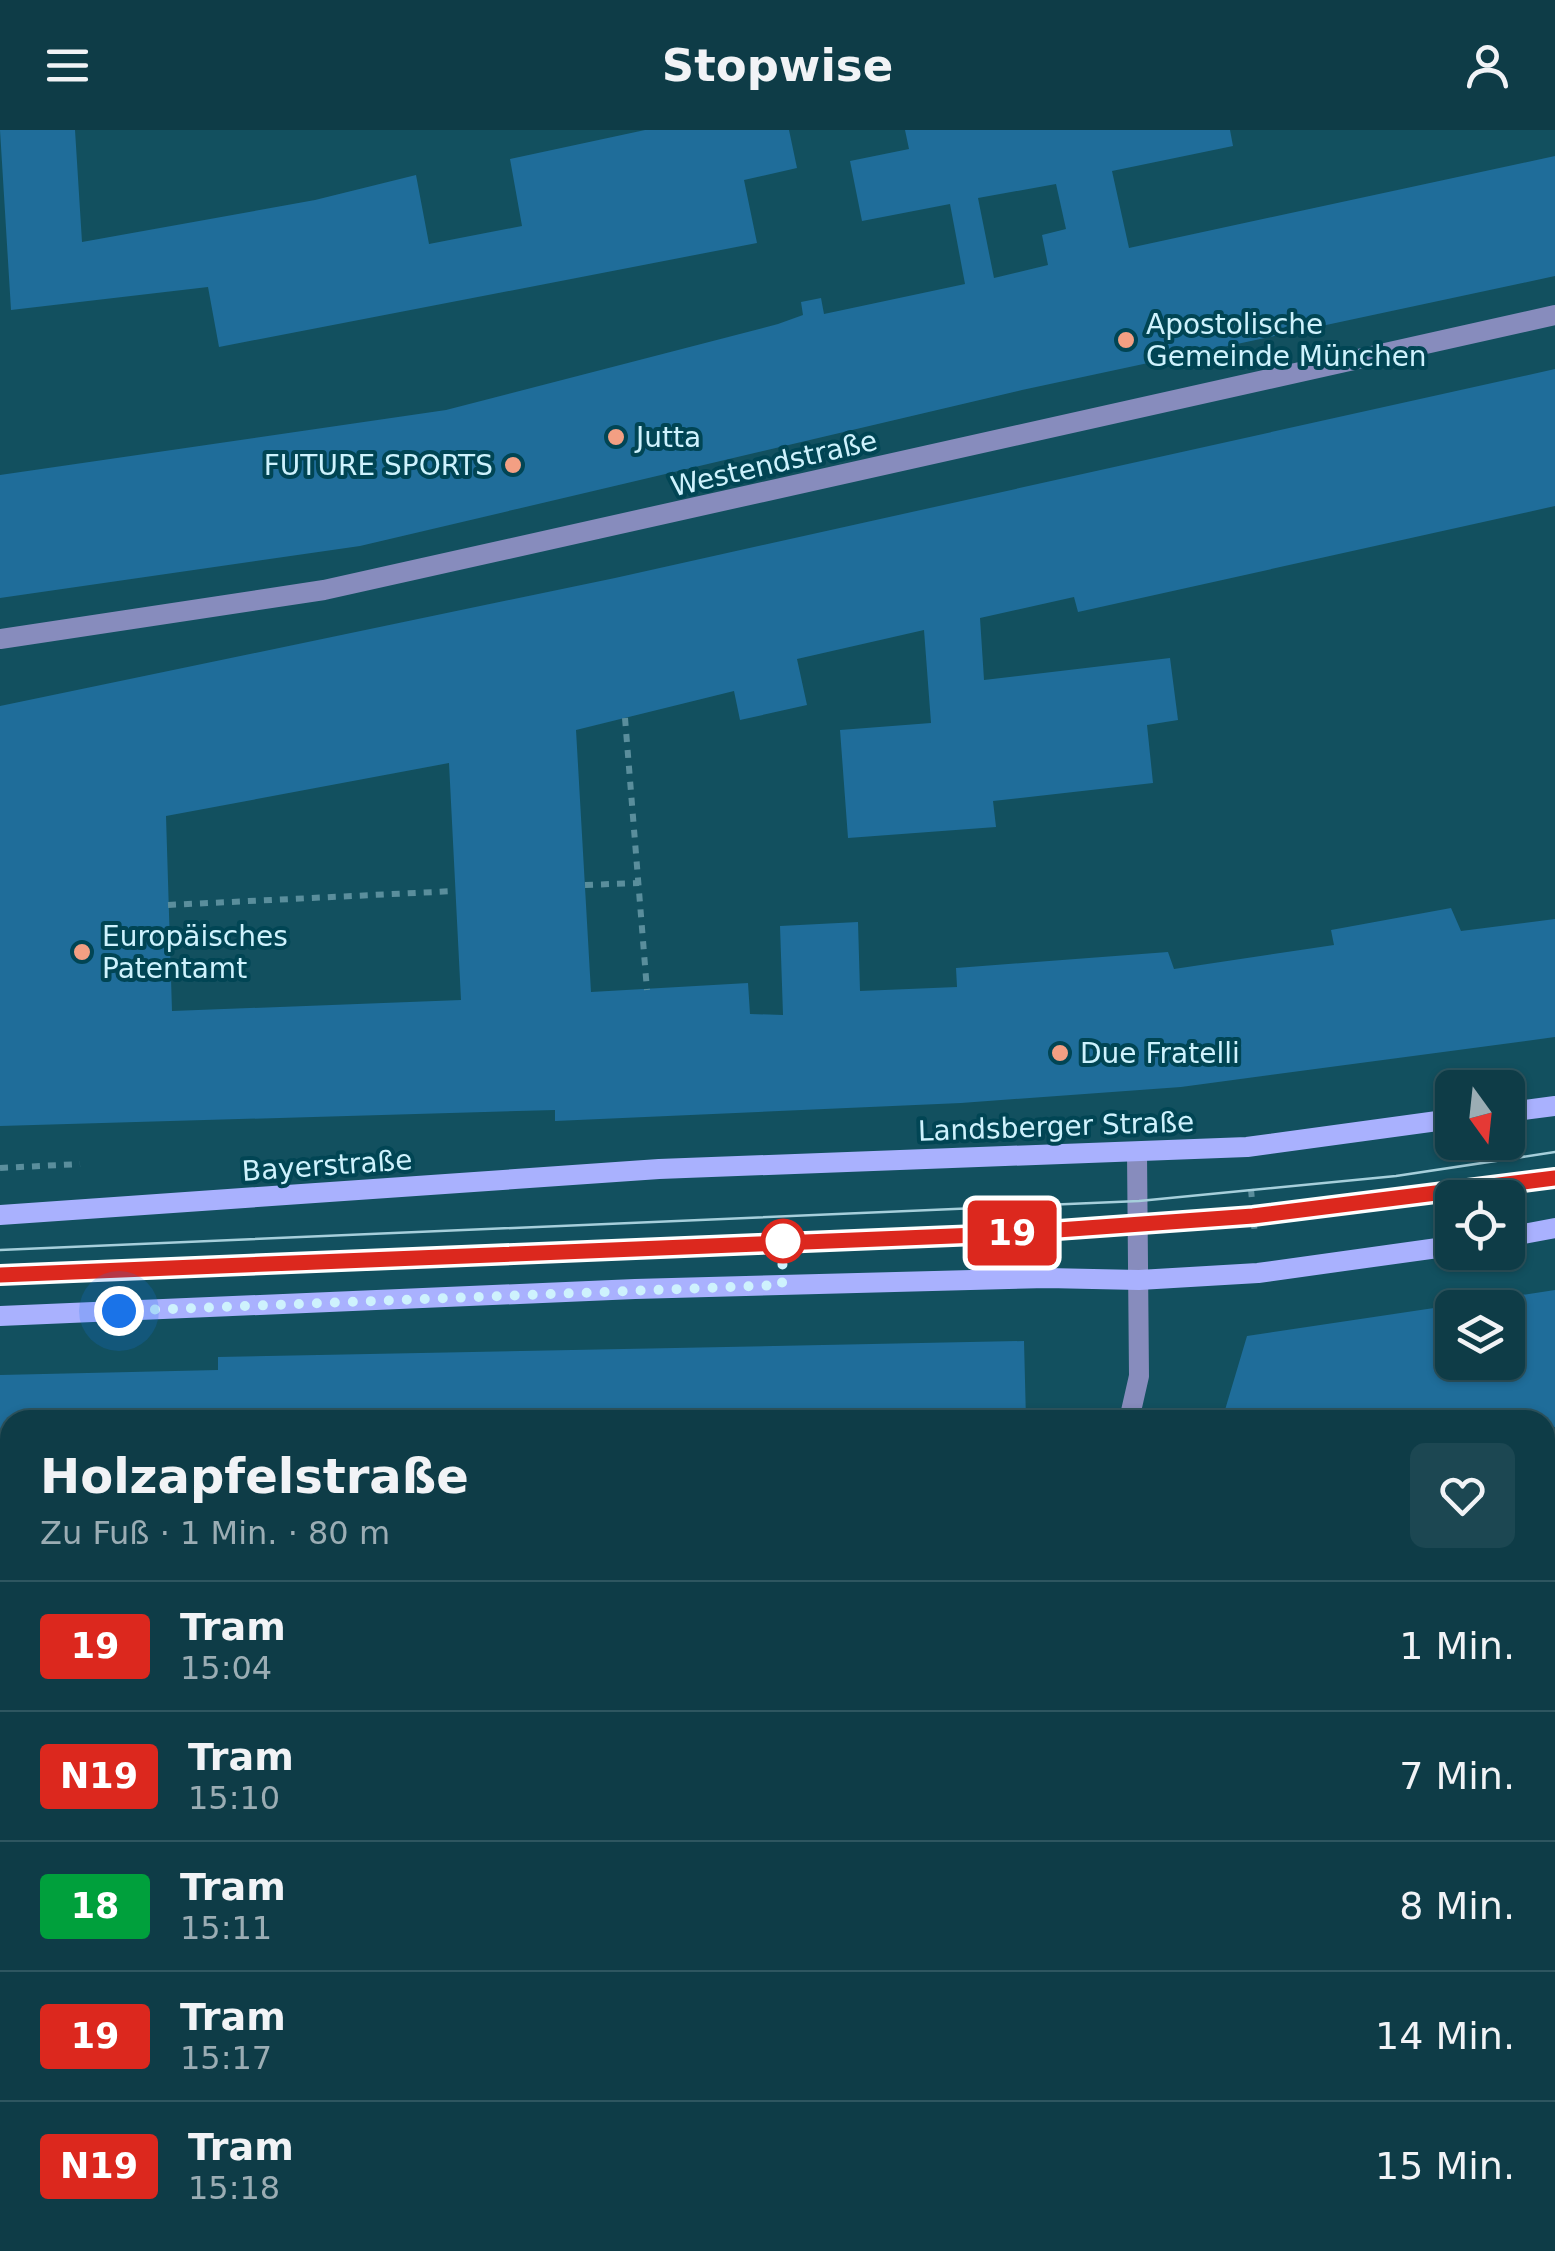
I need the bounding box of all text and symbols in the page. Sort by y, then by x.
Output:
icon: menu [40,38,95,93]
icon: person [1460,38,1515,93]
text: Stopwise [662,39,893,92]
place label: Apostolische Gemeinde München [1146,308,1427,373]
marker: Apostolische Gemeinde München [1115,329,1137,351]
place label: Jutta [634,421,701,454]
street label: Westendstraße [668,424,880,503]
marker: Jutta [605,426,627,448]
place label: FUTURE SPORTS [264,449,493,482]
marker: FUTURE SPORTS [502,454,524,476]
place label: Europäisches Patentamt [102,920,288,985]
marker: Europäisches Patentamt [71,941,93,963]
place label: Due Fratelli [1080,1037,1240,1070]
marker: Due Fratelli [1049,1042,1071,1064]
north arrow [1435,1070,1525,1160]
map controls [1435,1070,1525,1380]
street label: Landsberger Straße [917,1105,1195,1148]
street label: Bayerstraße [241,1143,413,1188]
button: locate [1435,1180,1525,1270]
line badge: 19 [967,1200,1057,1266]
text: 19 [988,1213,1036,1253]
unlabelled marker [762,1220,804,1262]
your location [94,1286,144,1336]
button: layers [1435,1290,1525,1380]
button: heart [1410,1443,1515,1548]
text: Holzapfelstraße [40,1448,469,1504]
text: Zu Fuß · 1 Min. · 80 m [40,1514,390,1552]
text: Tram [180,1605,286,1649]
text: 1 Min. [1399,1624,1515,1668]
text: 19 [71,1626,119,1666]
text: 15:04 [180,1649,272,1687]
text: Tram [188,1735,294,1779]
text: 7 Min. [1399,1754,1515,1798]
text: N19 [60,1756,138,1796]
text: 15:10 [188,1779,280,1817]
text: Tram [180,1865,286,1909]
text: 8 Min. [1399,1884,1515,1928]
text: 18 [71,1886,119,1926]
text: 15:11 [180,1909,272,1947]
text: Tram [180,1995,286,2039]
text: 14 Min. [1375,2014,1515,2058]
text: 19 [71,2016,119,2056]
text: 15:17 [180,2039,272,2077]
text: Tram [188,2125,294,2169]
text: 15 Min. [1375,2144,1515,2188]
text: N19 [60,2146,138,2186]
text: 15:18 [188,2169,280,2207]

